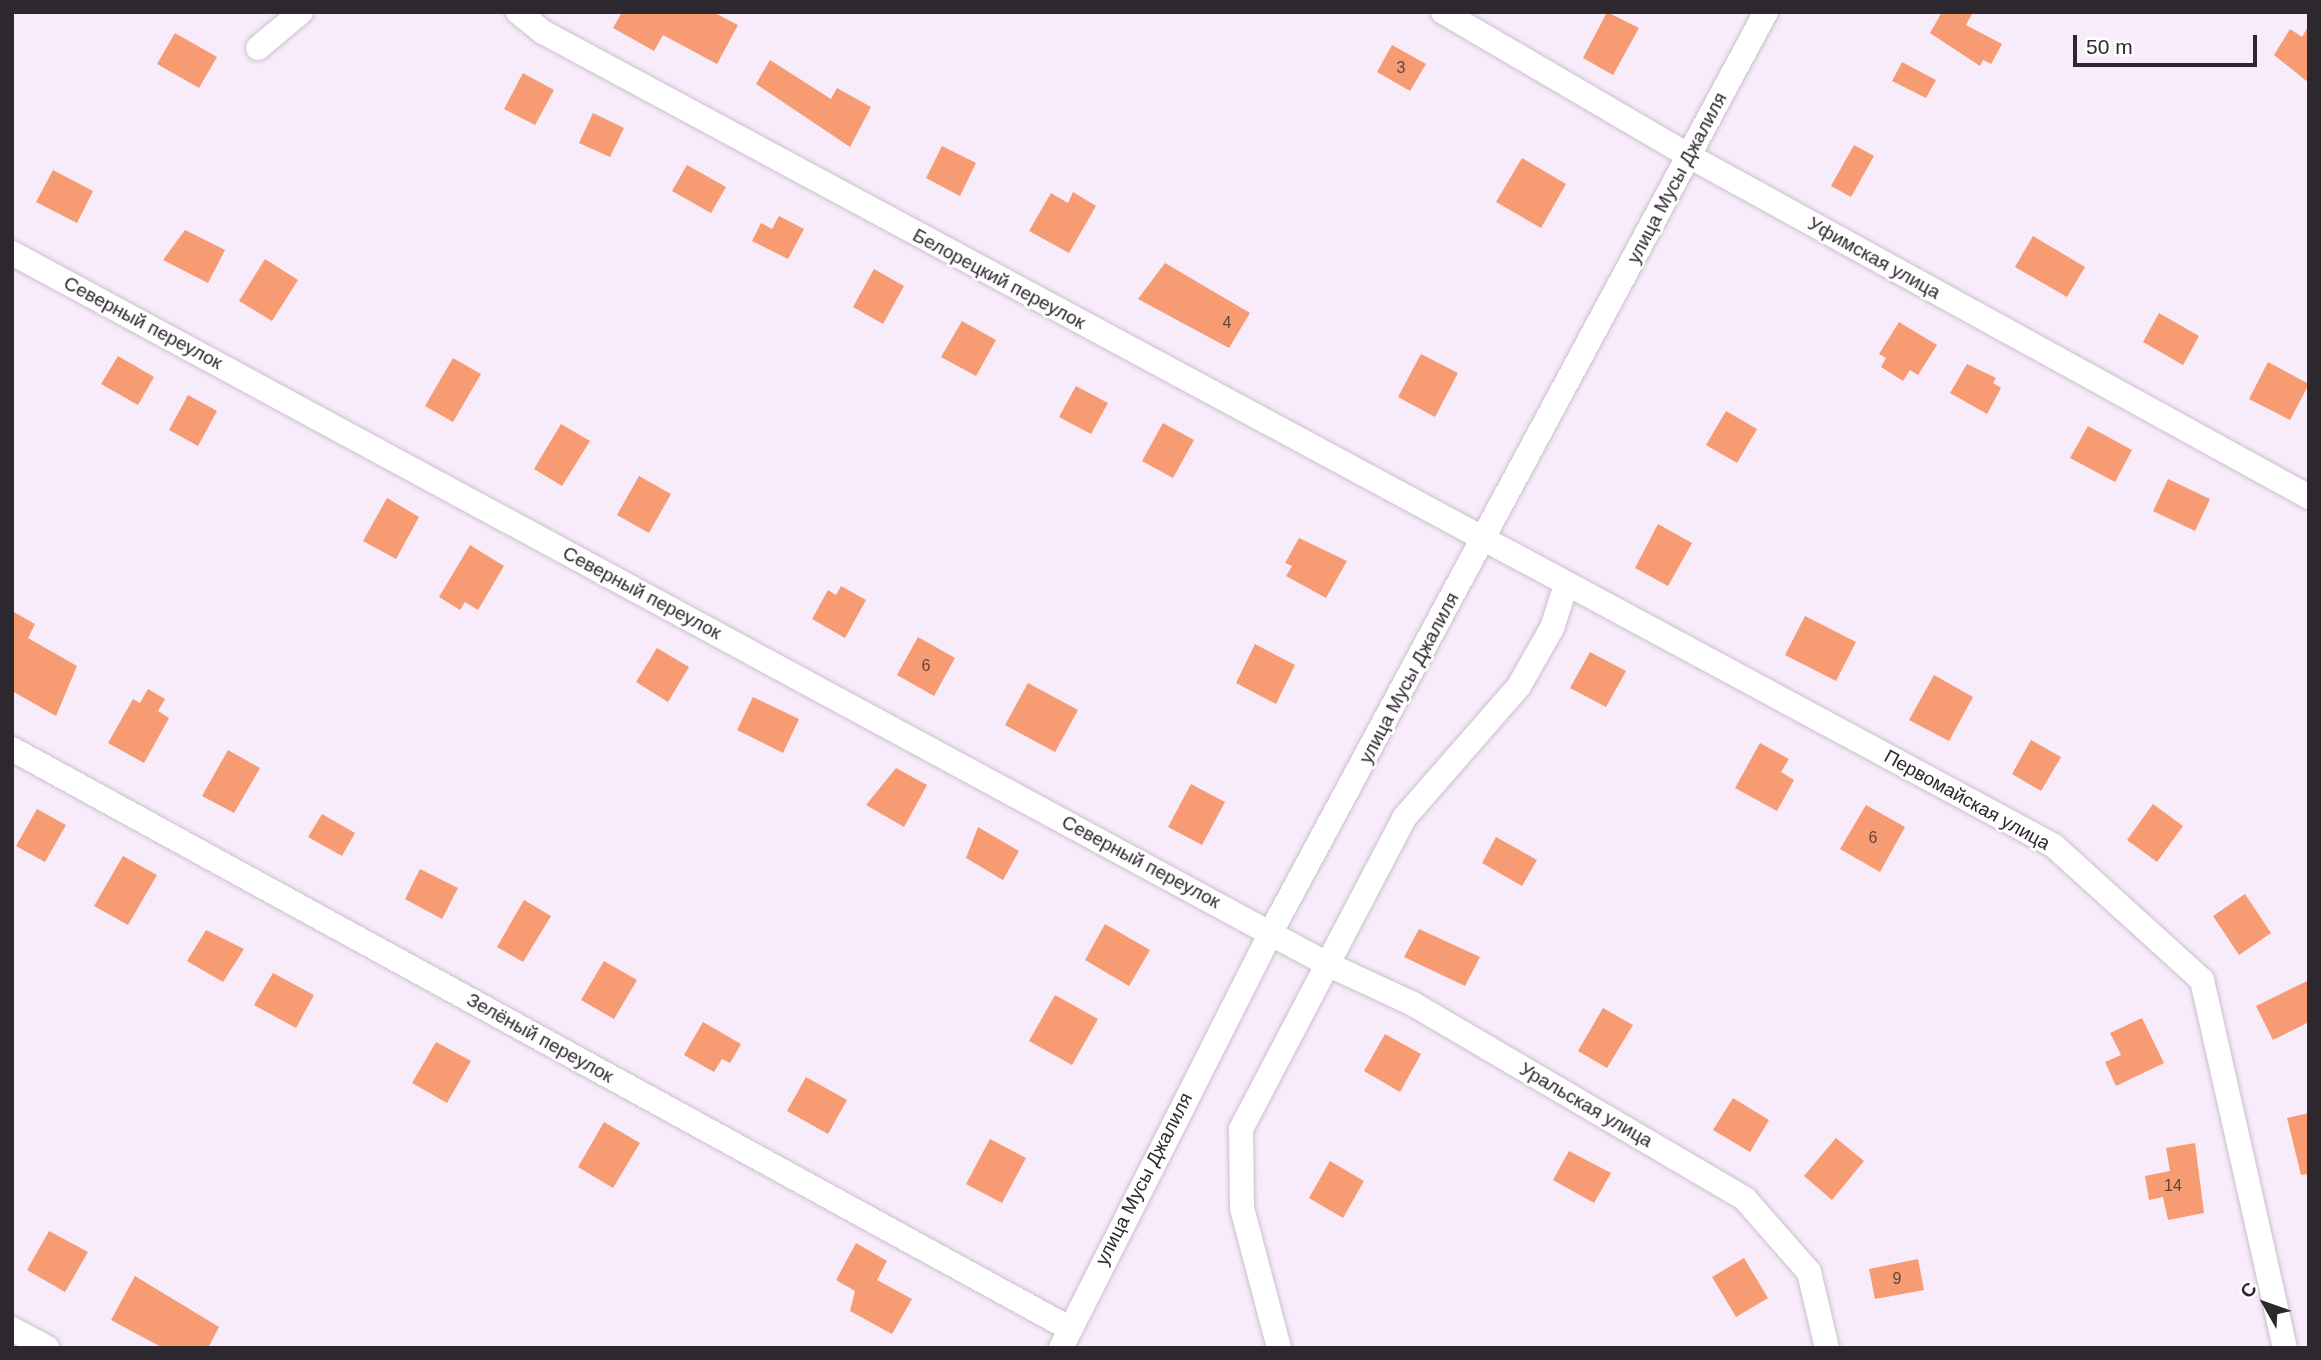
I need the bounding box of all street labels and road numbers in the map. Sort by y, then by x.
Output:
street label: улица Мусы Джалиля [1622,89,1732,267]
street label: Уфимская улица [1804,212,1944,304]
street label: Белорецкий переулок [909,224,1089,334]
street label: Северный переулок [60,272,226,374]
street label: Северный переулок [559,542,725,644]
street label: улица Мусы Джалиля [1354,589,1464,767]
street label: Первомайская улица [1880,745,2054,855]
street label: Северный переулок [1058,811,1224,913]
street label: Зелёный переулок [463,988,617,1088]
street label: Уральская улица [1515,1058,1657,1152]
street label: улица Мусы Джалиля [1091,1089,1197,1269]

